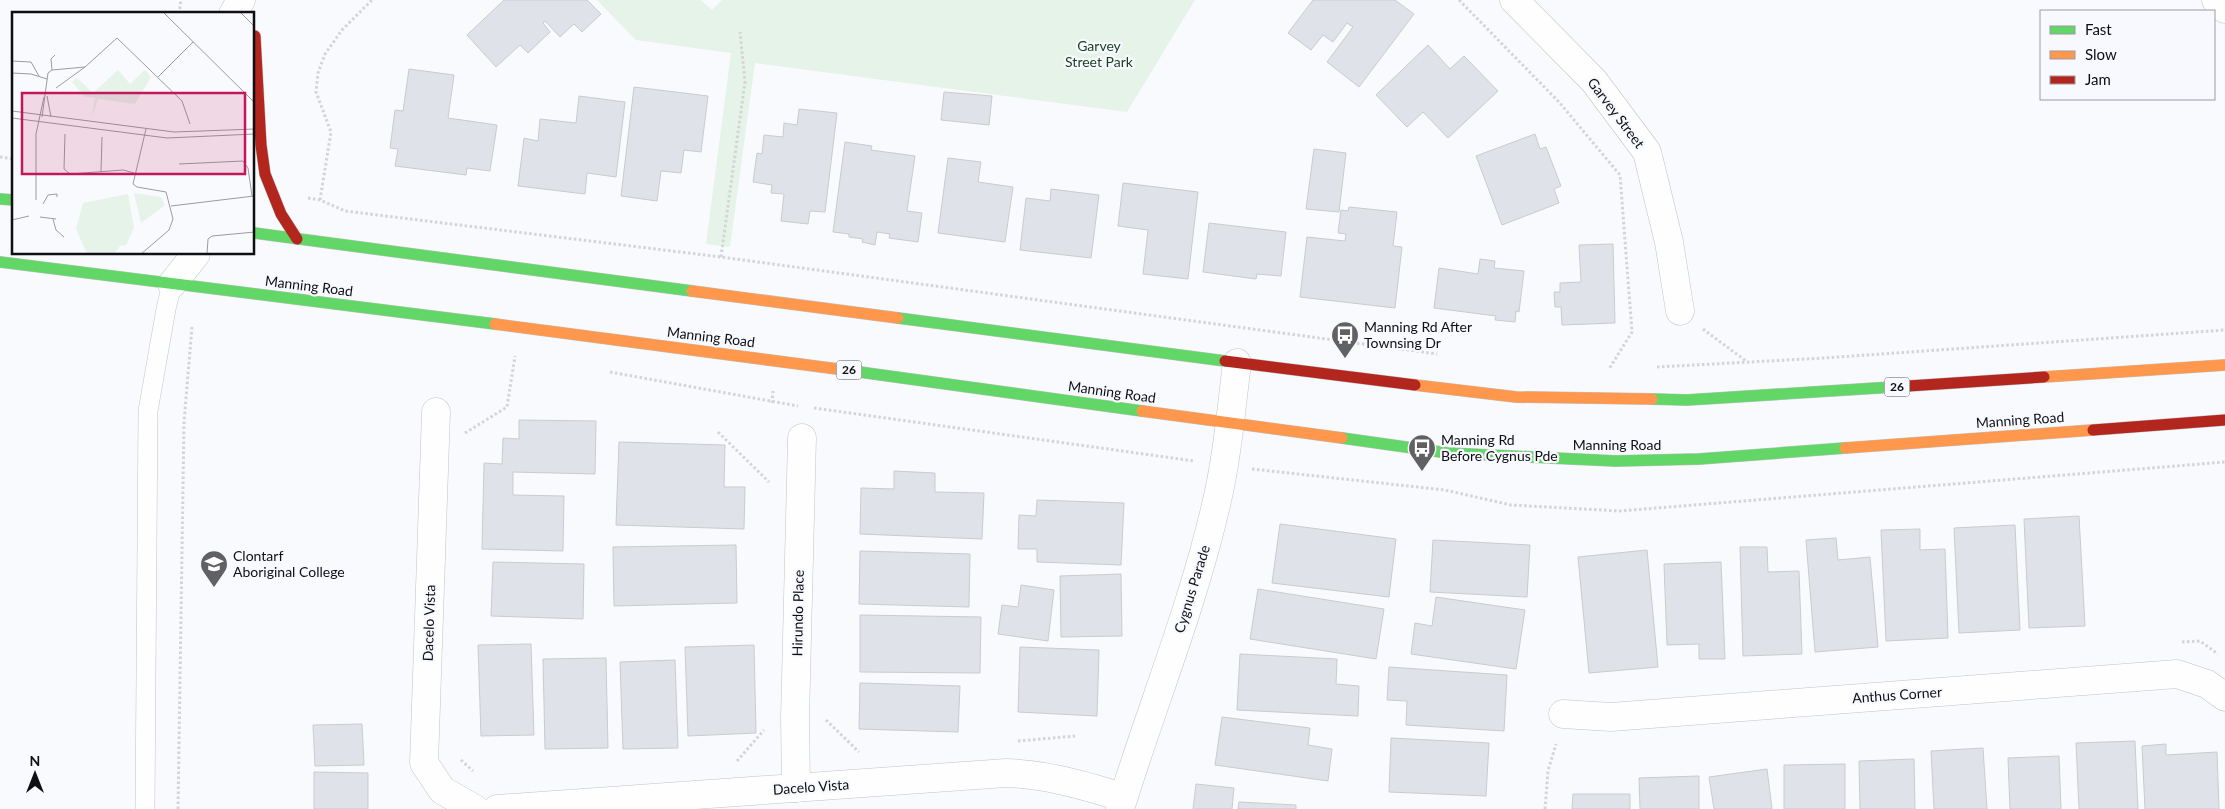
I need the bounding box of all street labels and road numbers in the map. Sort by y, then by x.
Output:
street label: Garvey Street [1584,74,1648,151]
street label: Manning Road [264,272,354,299]
street label: Manning Road [666,323,756,350]
road number: 26 [836,360,862,380]
street label: Manning Road [1067,377,1157,406]
road number: 26 [1884,378,1910,397]
street label: Manning Road [1975,408,2065,431]
street label: Manning Road [1573,436,1661,453]
street label: Cygnus Parade [1170,543,1213,635]
street label: Hirundo Place [788,570,807,656]
street label: Dacelo Vista [419,584,438,662]
street label: Anthus Corner [1851,683,1942,706]
street label: Dacelo Vista [772,775,850,798]

